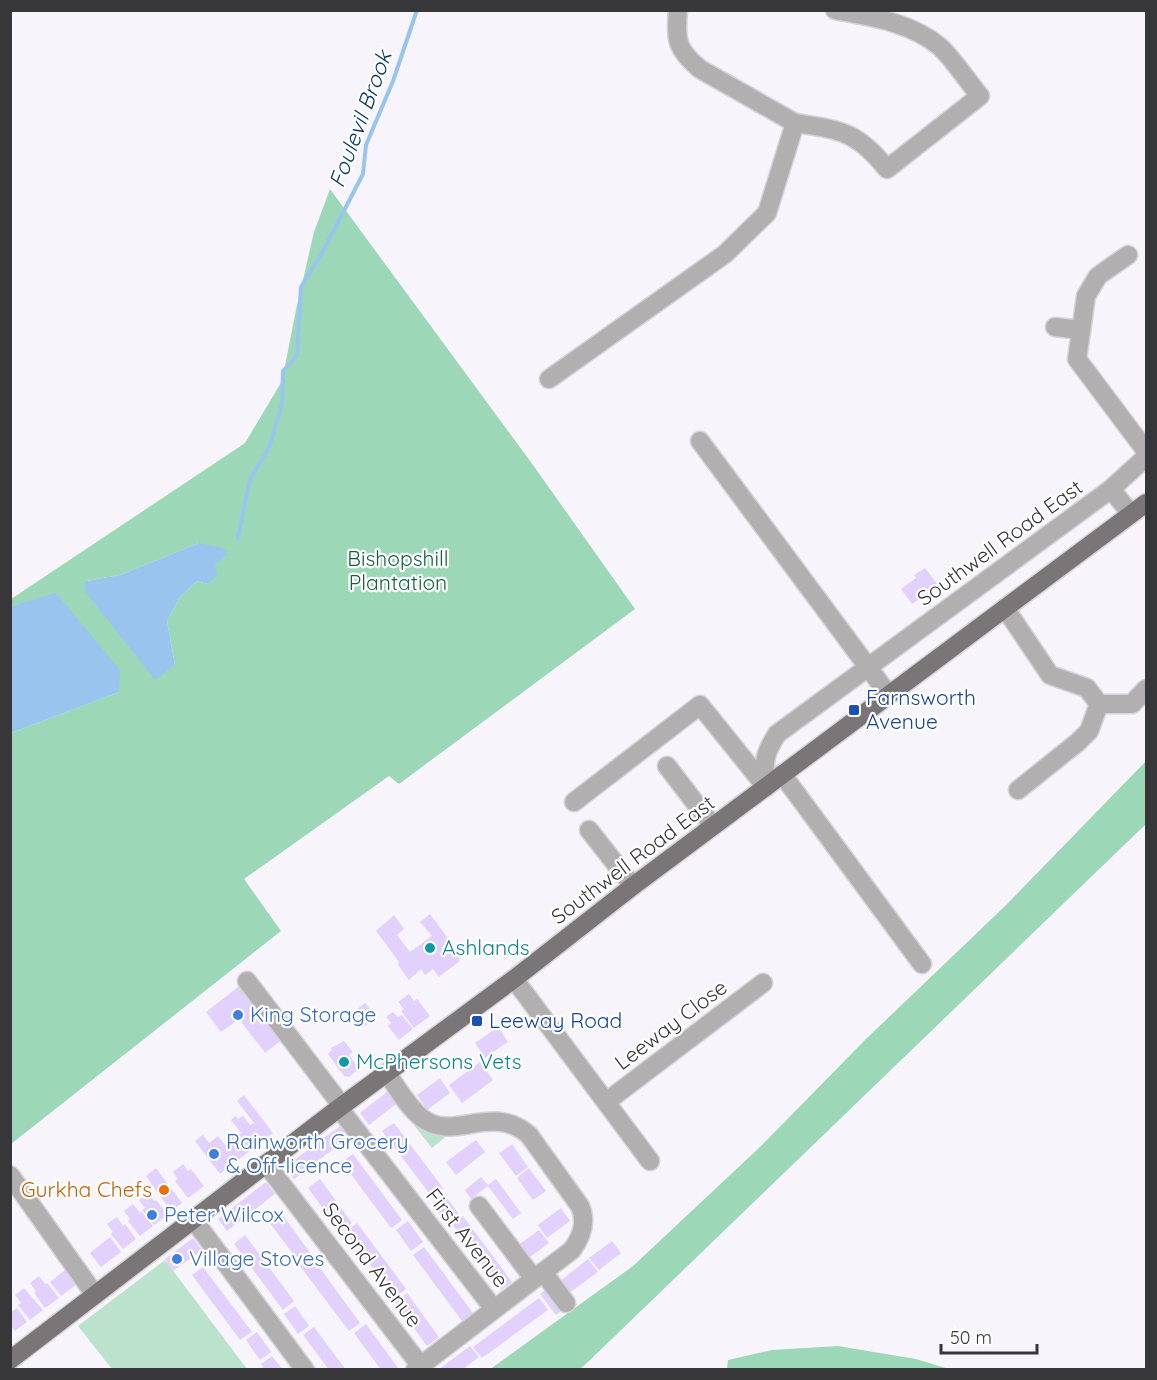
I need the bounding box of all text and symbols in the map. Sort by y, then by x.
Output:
water label: Foulevil Brook [322,45,398,191]
street label: Southwell Road East [912,473,1087,611]
park label: Bishopshill Plantation [347,545,449,595]
place label: Farnsworth Avenue [866,684,976,734]
marker: Farnsworth Avenue [847,703,861,717]
street label: Southwell Road East [546,789,719,929]
place label: Ashlands [442,934,530,960]
marker: Ashlands [423,941,437,955]
street label: Leeway Close [609,974,732,1075]
place label: King Storage [250,1001,376,1027]
place label: Leeway Road [489,1007,622,1033]
marker: King Storage [231,1008,245,1022]
marker: Leeway Road [470,1014,484,1028]
place label: McPhersons Vets [356,1048,522,1074]
marker: McPhersons Vets [337,1055,351,1069]
place label: Rainworth Grocery & Off-licence [226,1128,409,1178]
marker: Rainworth Grocery & Off-licence [207,1147,221,1161]
place label: Gurkha Chefs [21,1176,152,1202]
street label: First Avenue [421,1182,515,1292]
marker: Gurkha Chefs [157,1183,171,1197]
street label: Second Avenue [317,1197,428,1332]
place label: Peter Wilcox [164,1201,284,1227]
marker: Peter Wilcox [145,1208,159,1222]
place label: Village Stoves [189,1245,324,1271]
marker: Village Stoves [170,1252,184,1266]
scale bar [941,1317,1037,1355]
text: 50 m [950,1326,992,1349]

